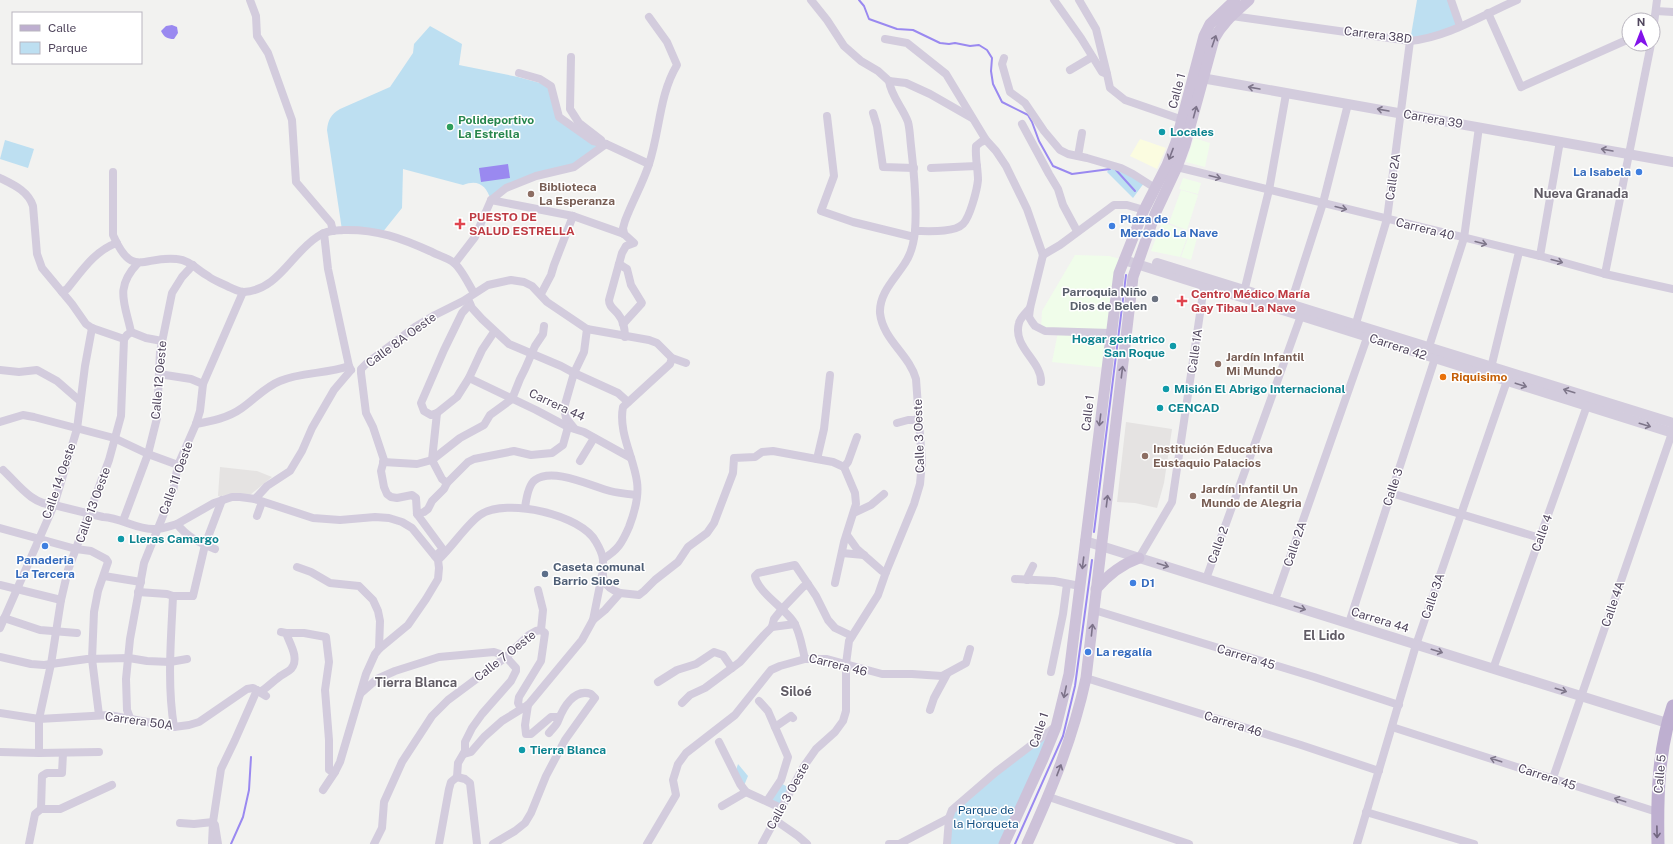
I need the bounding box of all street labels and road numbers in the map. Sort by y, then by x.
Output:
street label: Carrera 38D [1343,24,1413,46]
street label: Calle 1 [1166,72,1188,110]
street label: Carrera 39 [1402,107,1464,131]
street label: Calle 2A [1383,152,1403,201]
street label: Carrera 40 [1394,215,1456,243]
street label: Calle 8A Oeste [363,310,439,370]
street label: Calle 1A [1185,327,1205,374]
street label: Carrera 42 [1367,331,1429,363]
street label: Calle 12 Oeste [149,340,169,420]
street label: Carrera 44 [527,386,588,424]
street label: Calle 1 [1079,394,1097,432]
street label: Calle 3 Oeste [911,398,927,473]
street label: Calle 11 Oeste [156,439,196,516]
street label: Calle 14 Oeste [39,441,79,521]
street label: Calle 13 Oeste [73,465,113,545]
street label: Calle 3 [1380,466,1406,508]
street label: Calle 4 [1529,512,1555,554]
street label: Calle 2A [1281,519,1309,568]
street label: Calle 2 [1205,525,1231,565]
street label: Calle 3A [1419,571,1447,621]
street label: Calle 4A [1599,579,1627,629]
street label: Carrera 44 [1349,605,1411,636]
street label: Calle 7 Oeste [471,628,539,684]
street label: Carrera 45 [1215,642,1277,673]
street label: Carrera 46 [807,651,869,679]
street label: Carrera 50A [104,709,174,733]
street label: Carrera 46 [1202,709,1264,739]
street label: Calle 1 [1026,711,1052,749]
street label: Calle 5 [1651,754,1669,794]
street label: Calle 3 Oeste [764,760,812,832]
street label: Carrera 45 [1516,761,1578,793]

